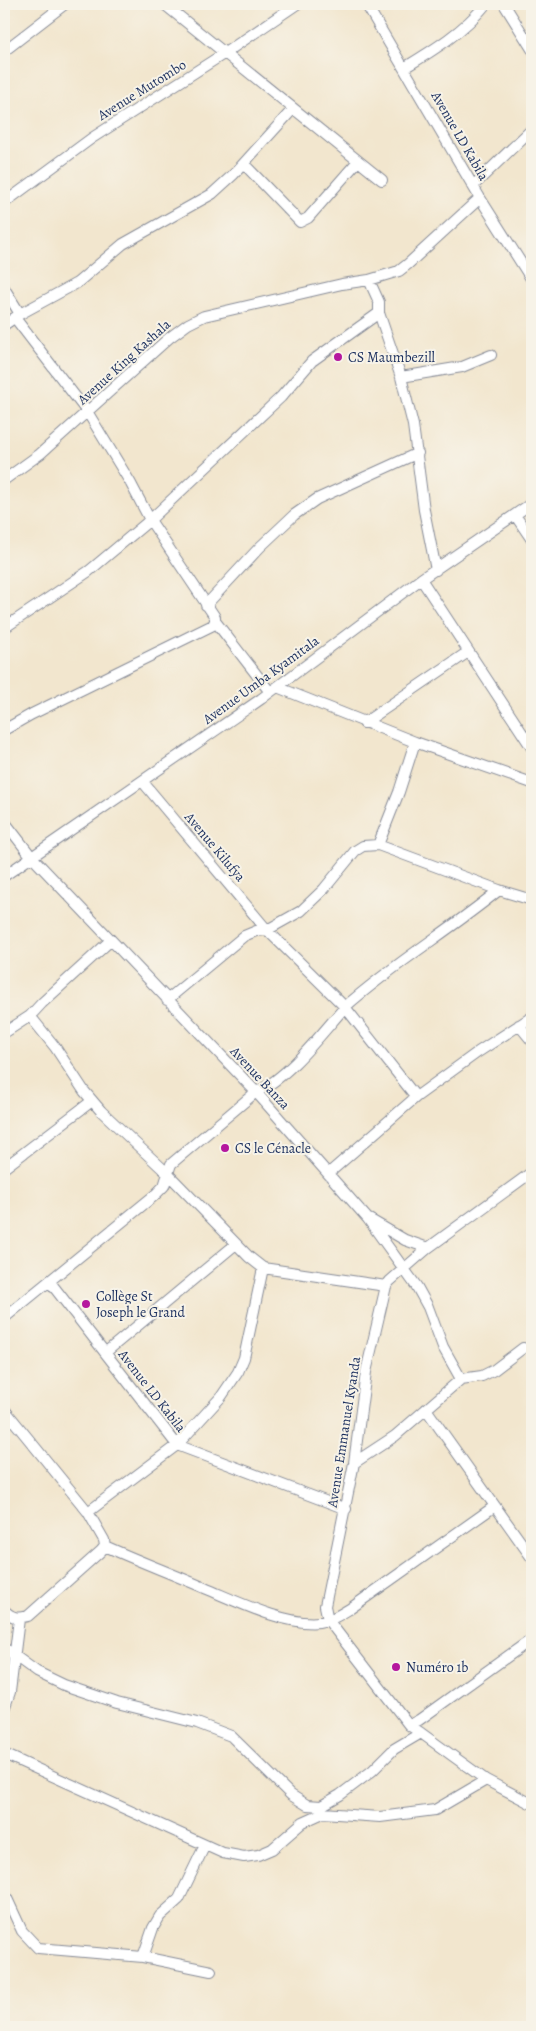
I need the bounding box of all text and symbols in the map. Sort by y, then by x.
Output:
street label: Avenue Mutombo [93,55,190,125]
street label: Avenue LD Kabila [426,87,493,184]
street label: Avenue King Kashala [73,315,175,410]
place label: CS Maumbezill [348,348,436,367]
marker: CS Maumbezill [332,351,344,363]
street label: Avenue Umba Kyamitala [198,631,323,729]
street label: Avenue Kilufya [180,807,250,886]
street label: Avenue Banza [225,1042,295,1114]
place label: CS le Cénacle [235,1139,311,1158]
marker: CS le Cénacle [219,1142,231,1154]
place label: Collège St Joseph le Grand [96,1287,185,1322]
marker: Collège St Joseph le Grand [80,1298,92,1310]
street label: Avenue LD Kabila [113,1345,191,1437]
street label: Avenue Emmanuel Kyanda [323,1355,365,1510]
place label: Numéro 1b [406,1658,468,1677]
marker: Numéro 1b [390,1661,402,1673]

